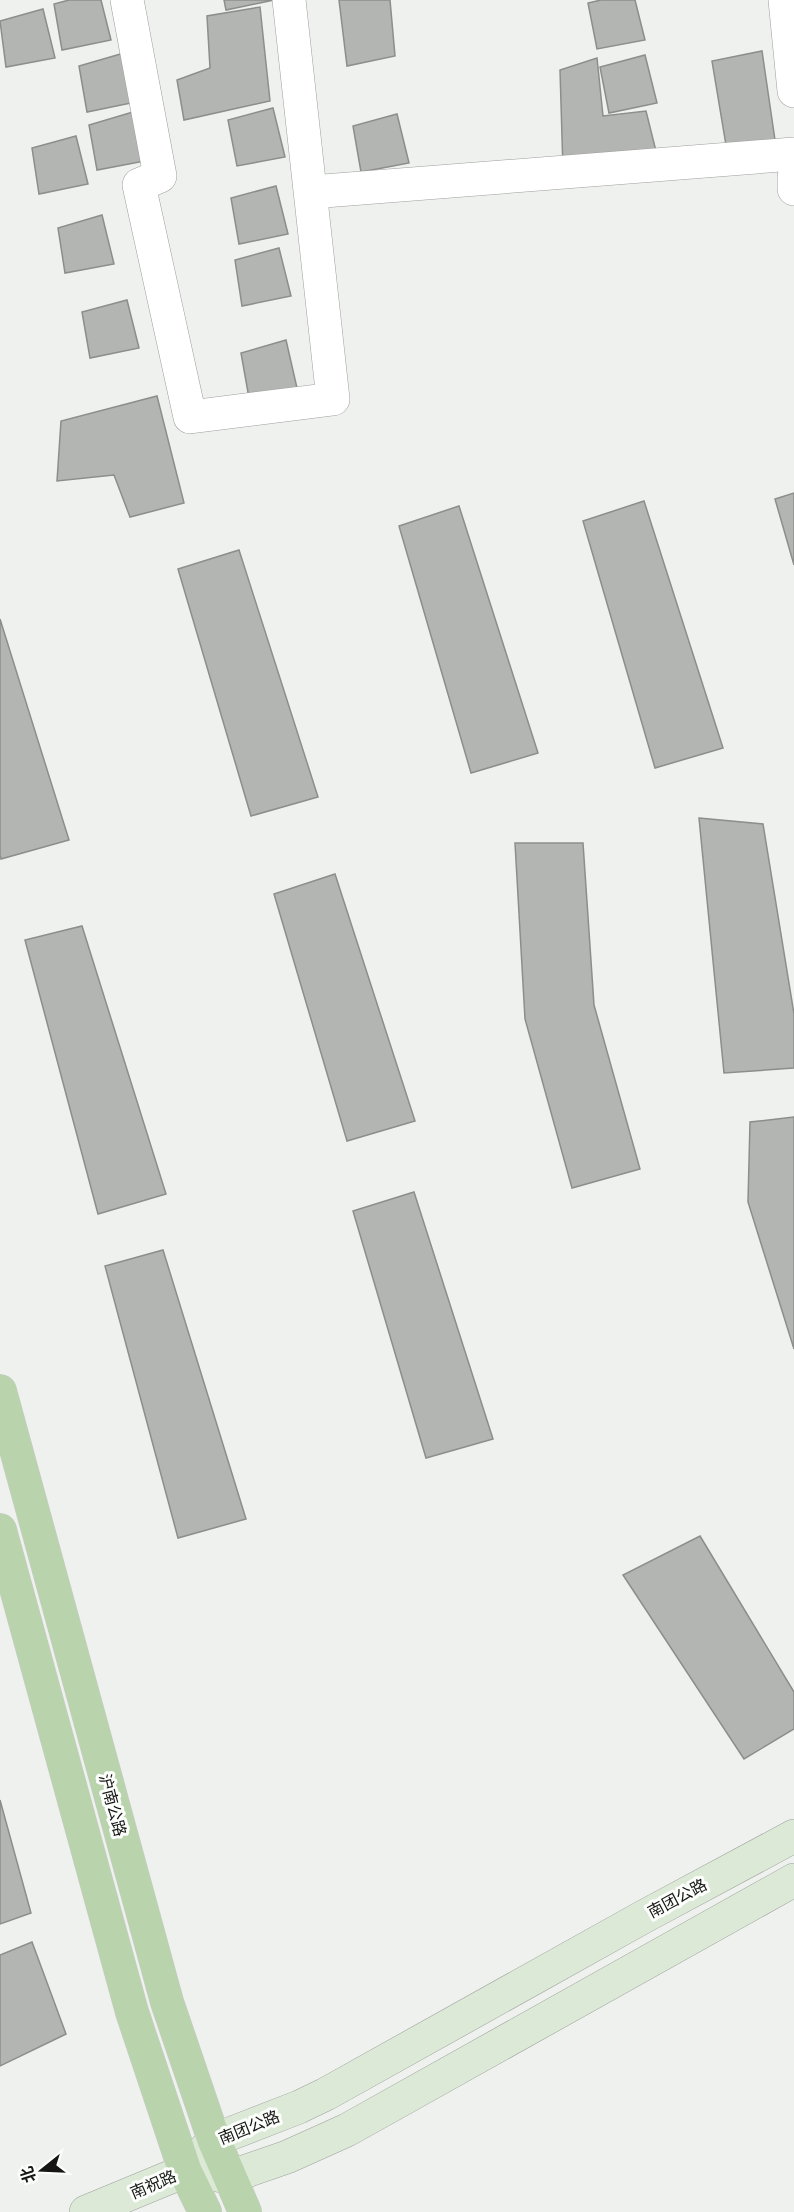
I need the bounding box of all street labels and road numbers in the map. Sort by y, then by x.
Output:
street label: 沪南公路 [95,1771,131,1839]
street label: 南团公路 [644,1874,710,1922]
street label: 南团公路 [216,2106,282,2148]
street label: 南祝路 [127,2165,179,2203]

